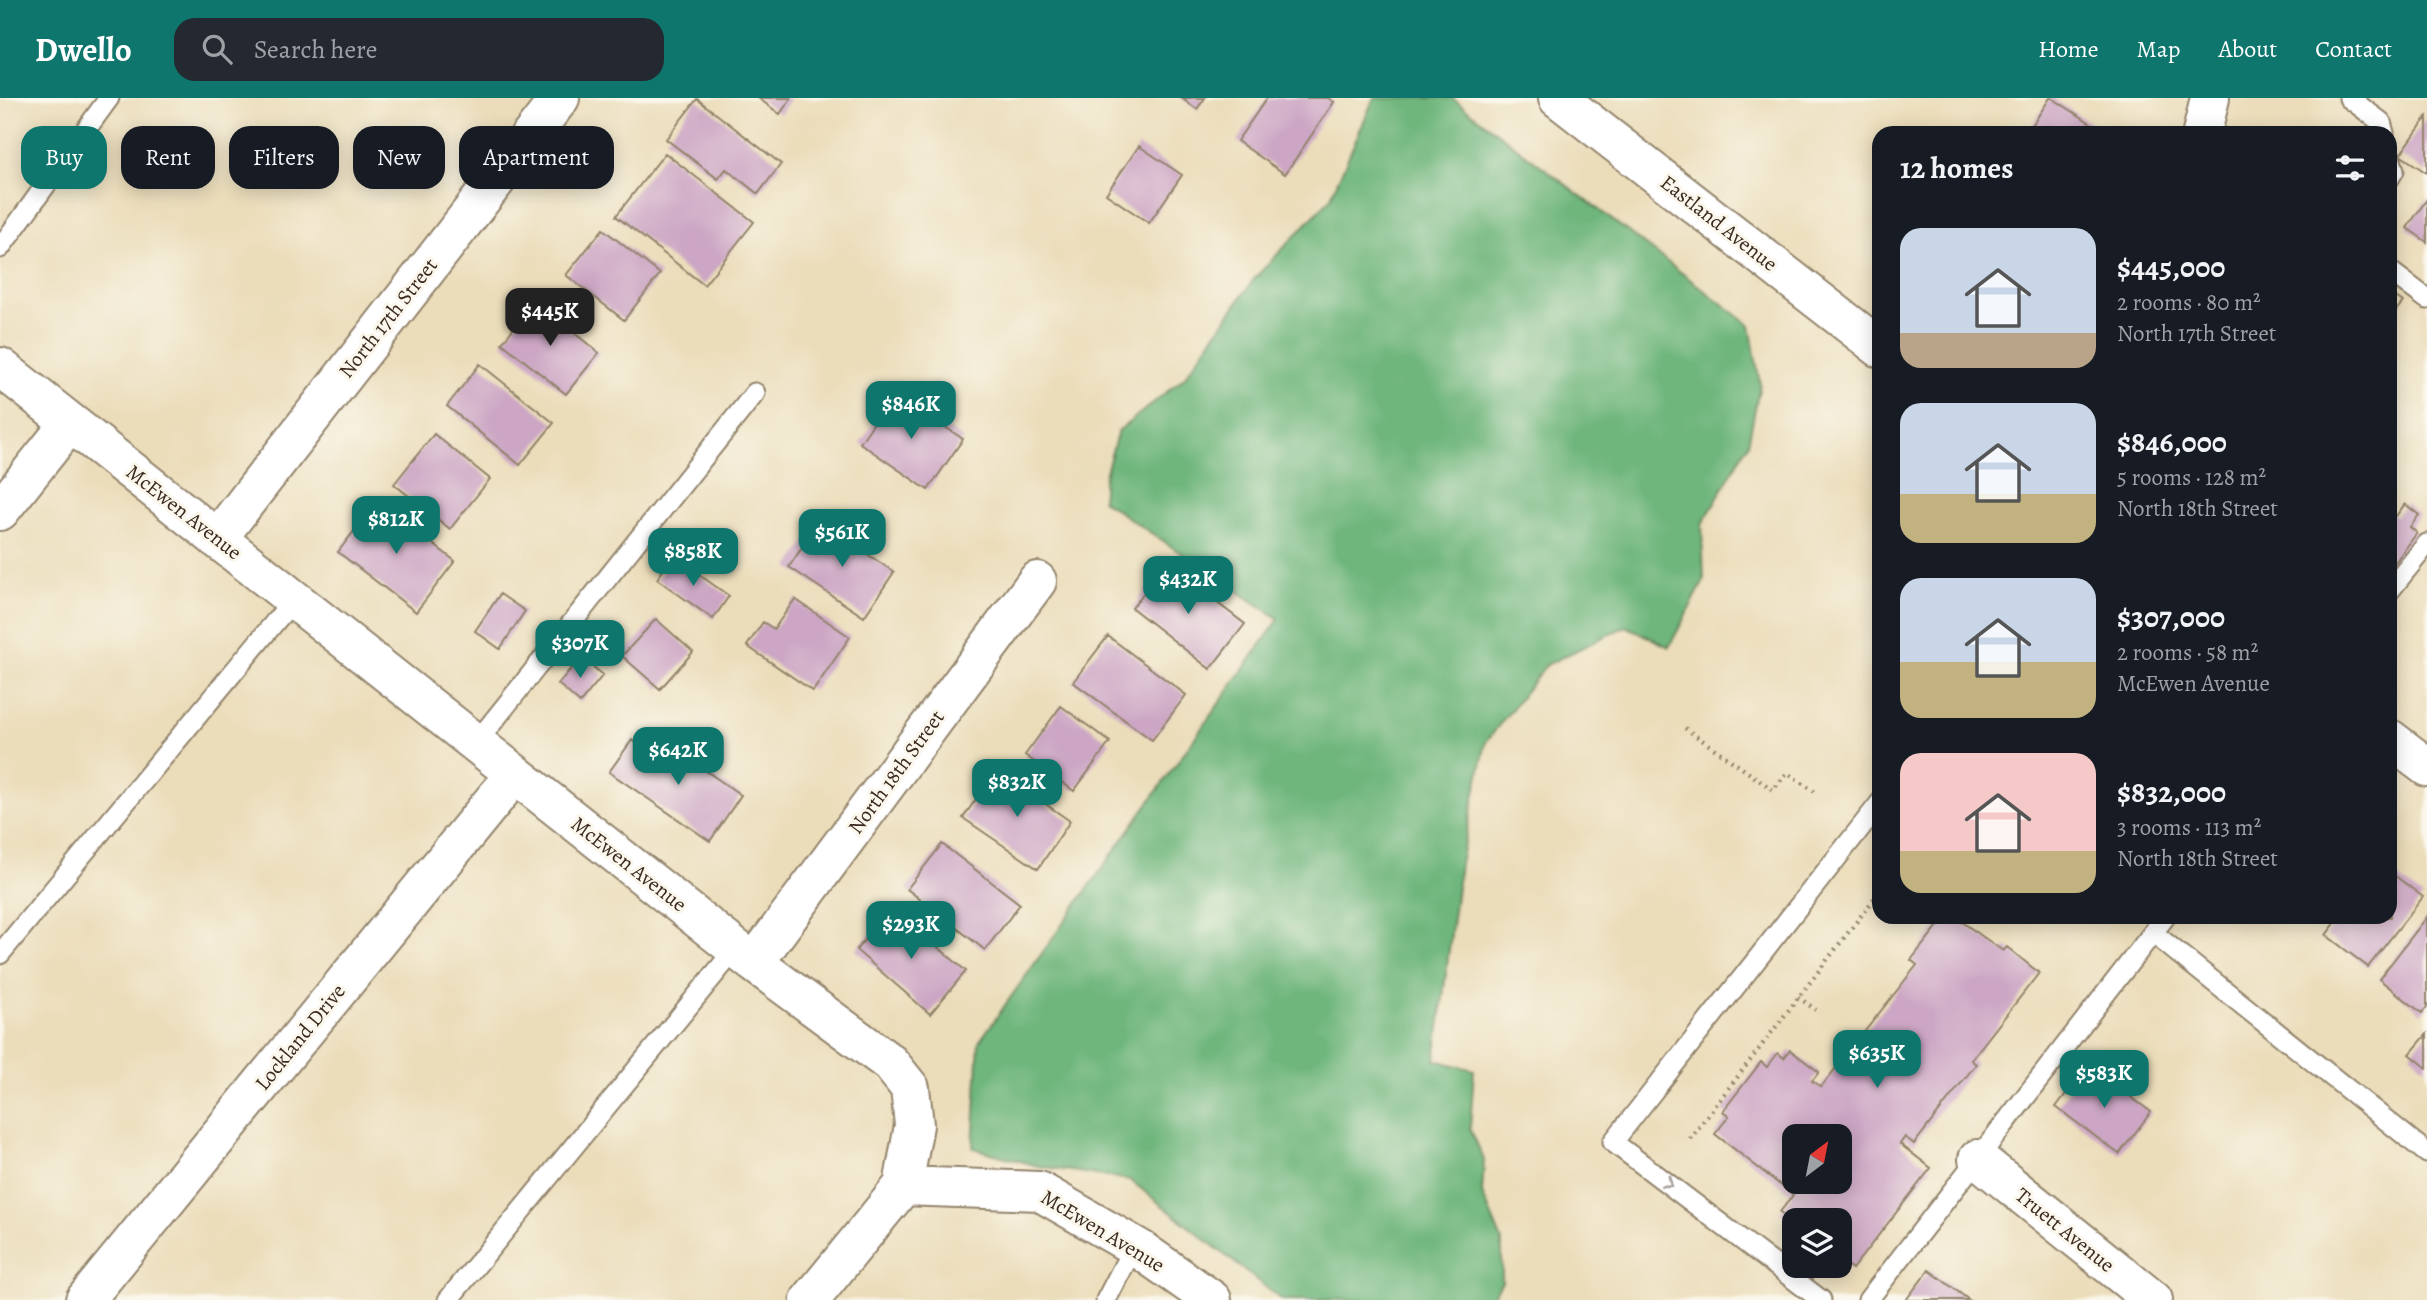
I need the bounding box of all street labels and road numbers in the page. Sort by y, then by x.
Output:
street label: Eastland Avenue [1655,168,1783,278]
street label: North 17th Street [332,252,444,384]
street label: McEwen Avenue [120,458,248,566]
street label: North 18th Street [842,704,951,840]
street label: McEwen Avenue [565,810,693,918]
street label: Lockland Drive [248,978,352,1096]
street label: Truett Avenue [2009,1181,2121,1279]
street label: McEwen Avenue [1036,1183,1170,1279]

